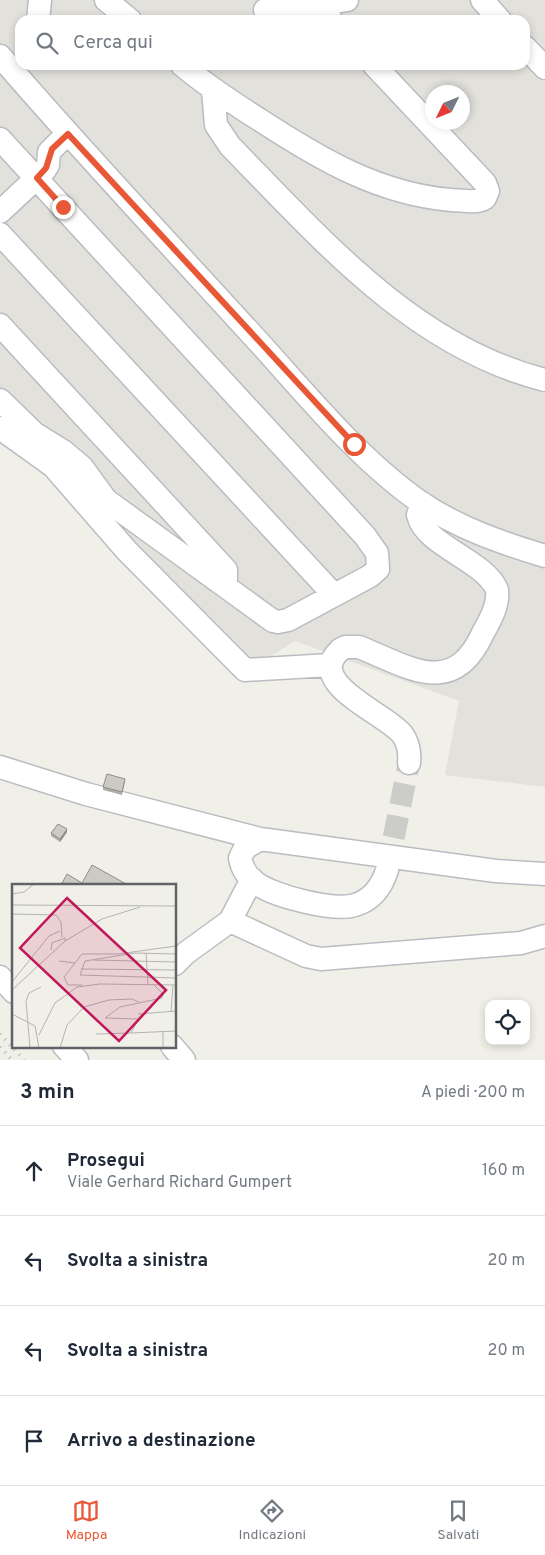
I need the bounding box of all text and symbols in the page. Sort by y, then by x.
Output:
search box [15,15,530,70]
icon: search [33,29,61,57]
text: Cerca qui [73,31,153,55]
north arrow [425,85,470,130]
route end [52,196,75,219]
route start [343,433,366,456]
inset map [12,884,176,1048]
map controls [485,1000,530,1045]
button: locate [485,1000,530,1045]
text: 3 min [20,1079,75,1106]
text: A piedi · 200 m [421,1083,525,1103]
text: Prosegui [67,1149,145,1173]
icon: ahead [20,1157,48,1185]
text: 160 m [482,1161,525,1181]
text: Viale Gerhard Richard Gumpert [67,1173,292,1193]
icon: left [20,1247,48,1275]
text: Svolta a sinistra [67,1249,208,1273]
text: 20 m [488,1251,525,1271]
icon: left [20,1337,48,1365]
text: Svolta a sinistra [67,1339,208,1363]
text: 20 m [488,1341,525,1361]
icon: arrive [20,1427,48,1455]
text: Arrivo a destinazione [67,1429,256,1453]
tab: Mappa [66,1497,107,1544]
tab: Indicazioni [239,1497,306,1544]
tab: Salvati [437,1497,479,1544]

